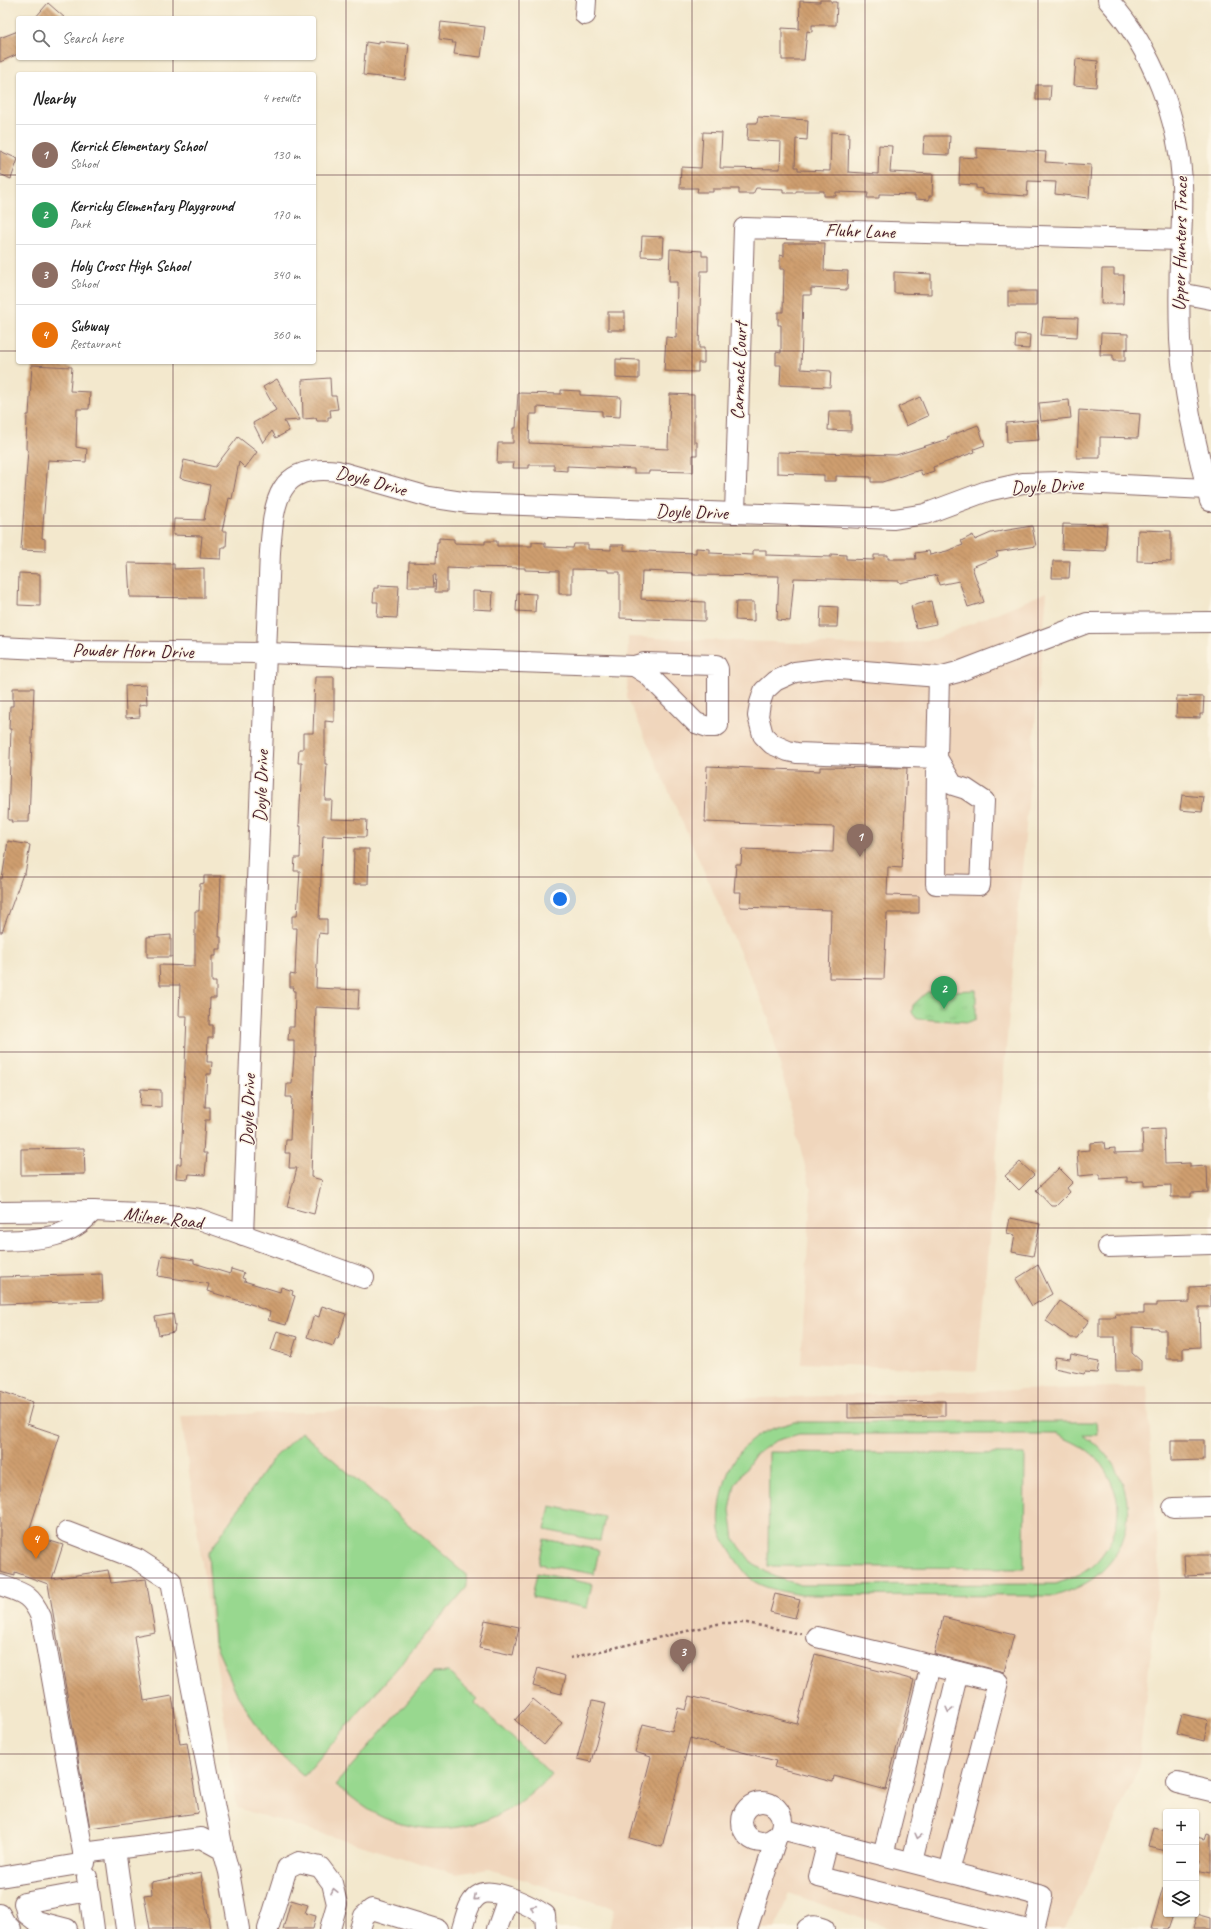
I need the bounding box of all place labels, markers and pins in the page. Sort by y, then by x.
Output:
pin: 1 [847,824,873,857]
pin: 2 [931,976,957,1009]
pin: 4 [23,1526,49,1559]
pin: 3 [670,1639,696,1672]

